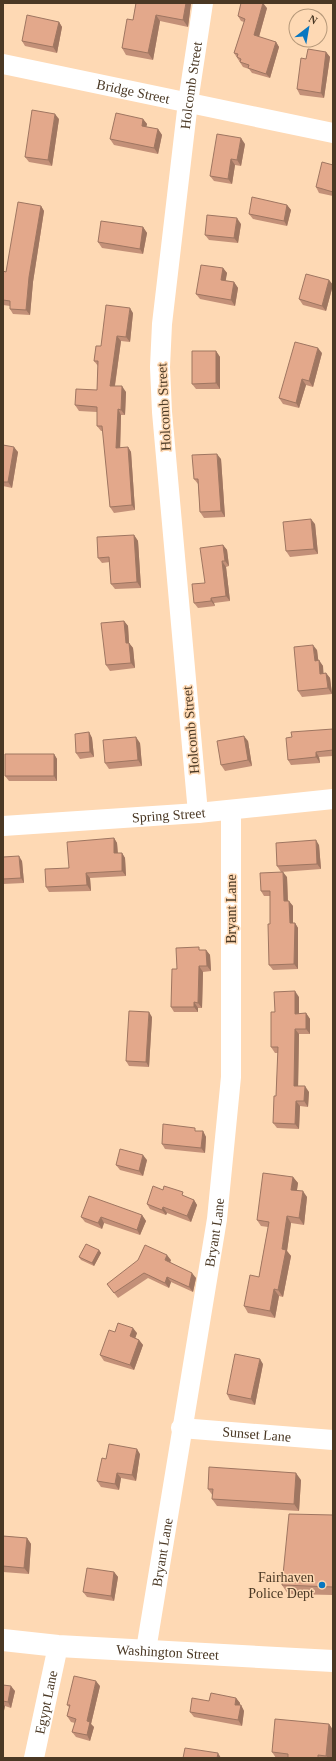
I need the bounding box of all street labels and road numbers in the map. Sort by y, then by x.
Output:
street label: Holcomb Street [177,41,205,130]
street label: Bridge Street [95,76,171,106]
street label: Holcomb Street [154,362,174,451]
street label: Holcomb Street [180,685,202,775]
street label: Spring Street [131,805,206,825]
street label: Bryant Lane [224,874,239,944]
street label: Bryant Lane [202,1197,227,1268]
street label: Sunset Lane [222,1424,292,1444]
street label: Bryant Lane [149,1517,175,1588]
street label: Washington Street [116,1642,219,1662]
street label: Egypt Lane [32,1669,60,1736]

